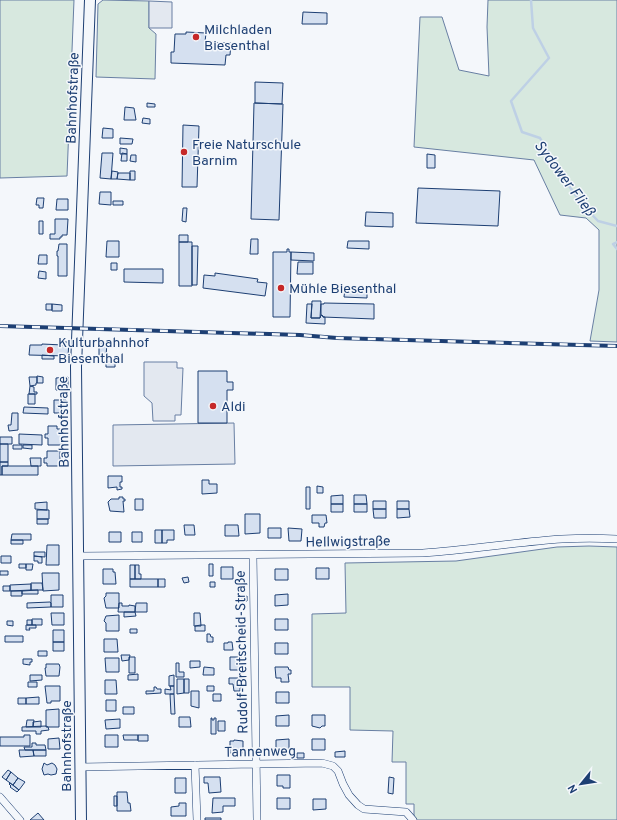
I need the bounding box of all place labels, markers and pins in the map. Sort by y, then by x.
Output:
place label: Milchladen Biesenthal [204,22,272,55]
marker: Milchladen Biesenthal [191,32,201,42]
place label: Freie Naturschule Barnim [192,137,301,170]
marker: Freie Naturschule Barnim [179,147,189,157]
place label: Mühle Biesenthal [289,281,396,298]
marker: Mühle Biesenthal [276,283,286,293]
place label: Kulturbahnhof Biesenthal [58,335,149,368]
marker: Kulturbahnhof Biesenthal [45,345,55,355]
place label: Aldi [221,399,246,416]
marker: Aldi [208,401,218,411]

